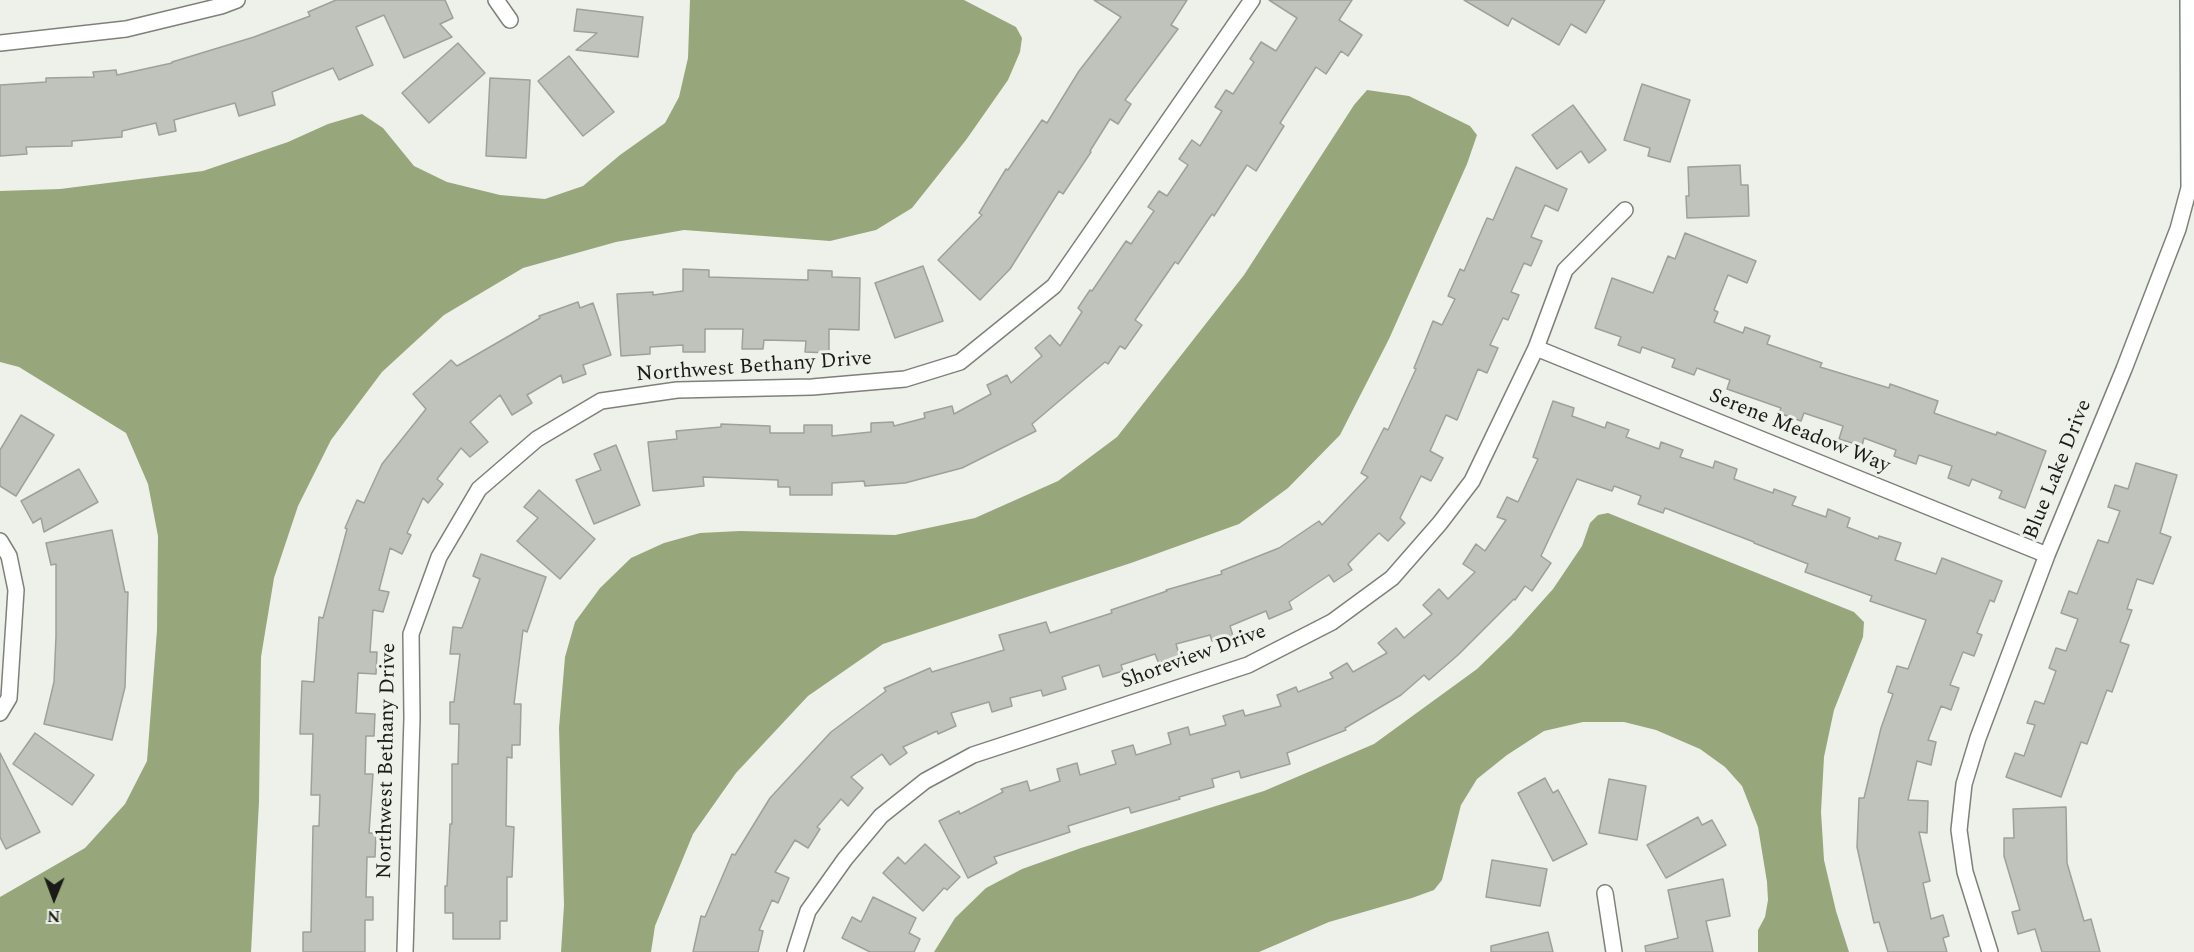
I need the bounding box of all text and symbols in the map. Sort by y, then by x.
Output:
street label: Northwest Bethany Drive [635,347,873,389]
street label: Serene Meadow Way [1705,384,1893,480]
street label: Blue Lake Drive [2019,396,2099,544]
street label: Shoreview Drive [1118,620,1270,696]
street label: Northwest Bethany Drive [373,643,403,879]
north arrow [24,868,84,928]
text: N [47,904,60,928]

